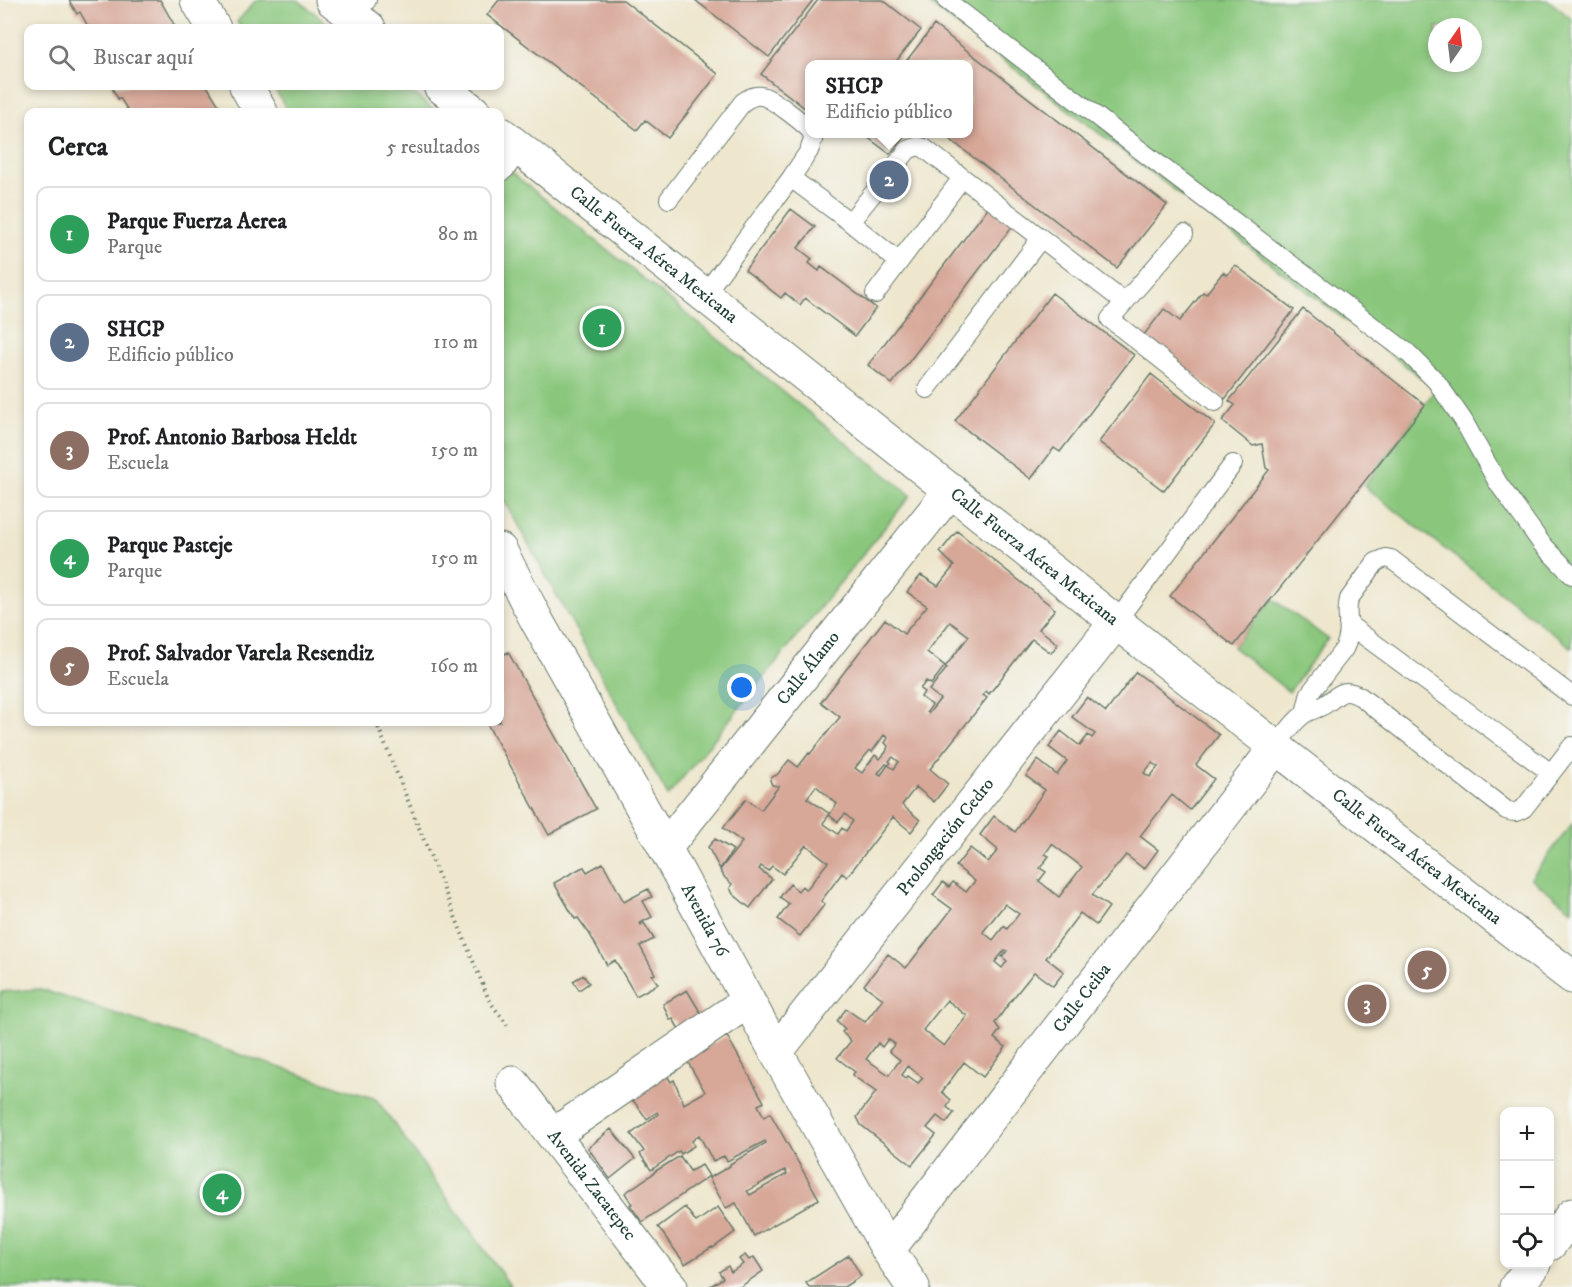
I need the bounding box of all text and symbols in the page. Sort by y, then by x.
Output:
north arrow [1428,18,1482,72]
search box [24,24,504,90]
icon: search [45,41,78,74]
text: Buscar aquí [93,44,193,71]
popup [805,60,973,138]
text: SHCP [826,73,883,100]
text: Edificio público [826,100,952,125]
text: Cerca [48,131,108,164]
text: 5 resultados [386,135,480,160]
pin: 2 [870,158,908,202]
street label: Calle Fuerza Aérea Mexicana [565,181,742,329]
text: Parque Fuerza Aerea [107,208,287,235]
text: 1 [66,222,73,247]
text: 80 m [438,222,478,247]
text: Parque [107,235,162,260]
pin: 1 [582,306,622,350]
text: SHCP [107,316,164,343]
text: 2 [65,330,74,355]
text: 110 m [433,330,478,355]
text: Edificio público [107,343,234,368]
text: Prof. Antonio Barbosa Heldt [107,424,357,451]
text: 3 [66,438,73,463]
text: 150 m [431,438,478,463]
text: Escuela [107,451,169,476]
street label: Calle Fuerza Aérea Mexicana [946,484,1123,631]
text: Parque Pasteje [107,532,233,559]
text: 4 [64,546,75,571]
text: 150 m [431,546,478,571]
text: Parque [107,559,162,584]
street label: Calle Álamo [772,627,845,710]
text: Prof. Salvador Varela Resendiz [107,640,374,667]
text: 5 [65,654,74,679]
text: 160 m [430,654,478,679]
text: Escuela [107,667,169,692]
your location [727,673,756,702]
street label: Prolongación Cedro [893,774,999,900]
street label: Calle Fuerza Aérea Mexicana [1327,784,1506,930]
street label: Avenida 76 [676,880,733,961]
pin: 5 [1408,948,1446,992]
street label: Calle Ceiba [1049,959,1116,1037]
pin: 3 [1348,982,1386,1026]
map controls [1500,1107,1554,1269]
button: + [1500,1107,1554,1161]
street label: Avenida Zacatepec [542,1126,641,1245]
button: − [1500,1161,1554,1215]
pin: 4 [202,1170,242,1216]
button: locate [1500,1215,1554,1269]

